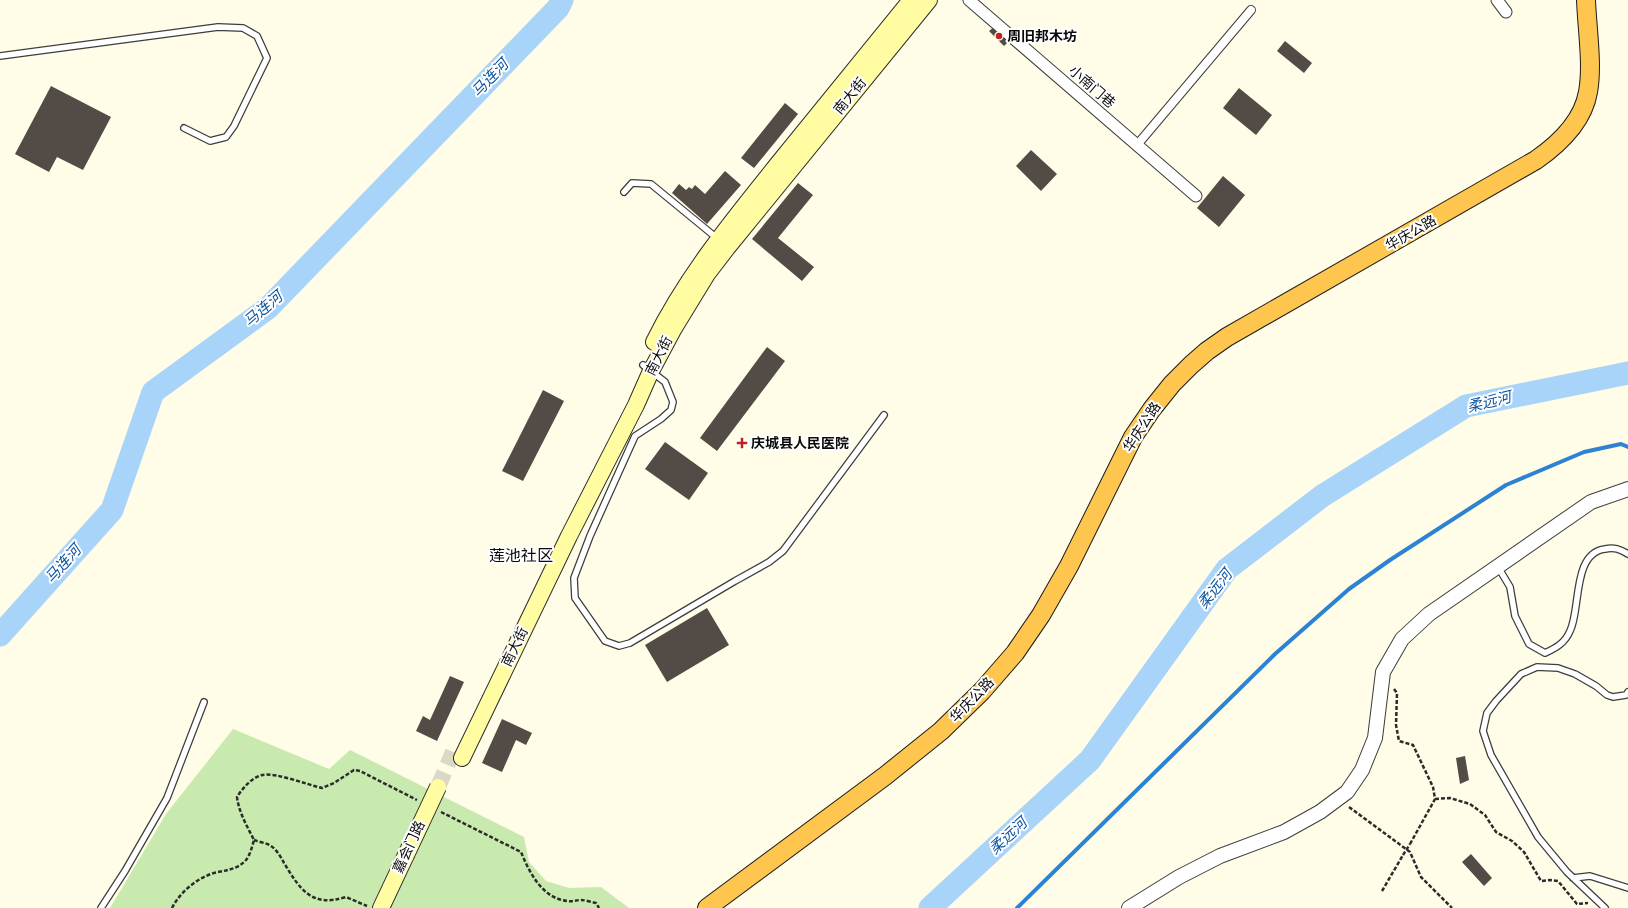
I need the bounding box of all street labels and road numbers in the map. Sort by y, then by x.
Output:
street label: 小南门巷 [1065,62,1119,112]
street label: 南大街 [830,74,870,118]
street label: 华庆公路 [1383,212,1439,254]
street label: 南大街 [642,333,676,379]
street label: 华庆公路 [1120,399,1164,455]
street label: 南大街 [498,624,532,670]
street label: 华庆公路 [946,674,998,726]
street label: 嘉会门路 [389,818,429,876]

